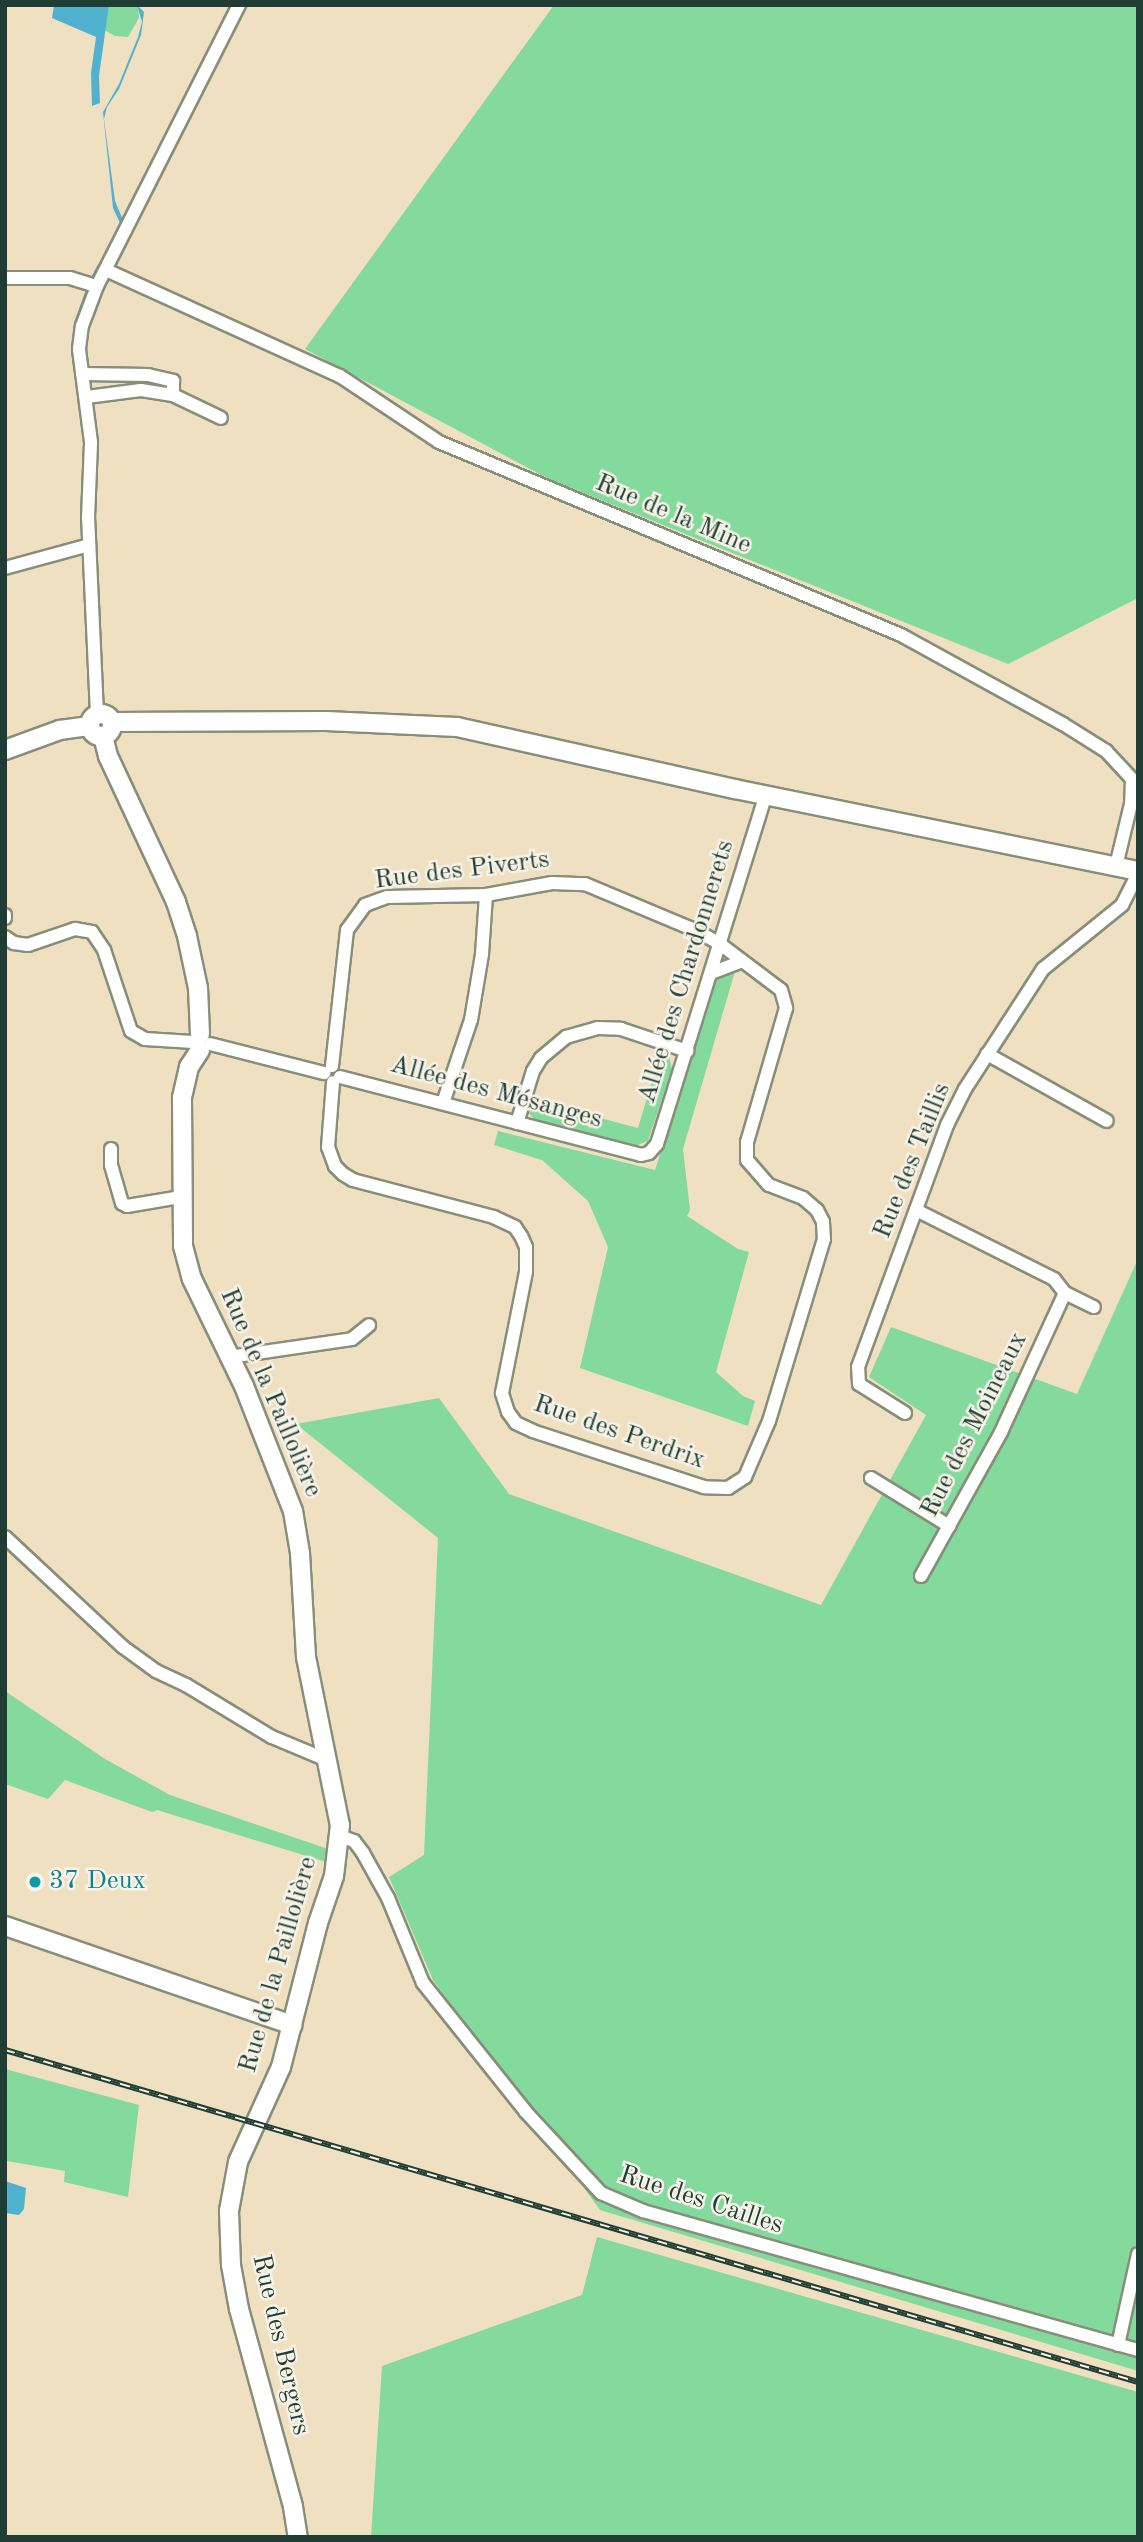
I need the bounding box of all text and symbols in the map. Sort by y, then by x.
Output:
street label: Rue de la Mine [590,468,756,562]
street label: Allée des Chardonnerets [632,837,742,1107]
street label: Rue des Piverts [373,845,551,897]
street label: Allée des Mésanges [386,1050,606,1136]
street label: Rue des Taillis [868,1079,958,1243]
street label: Rue de la Paillolière [212,1284,328,1502]
street label: Rue des Moineaux [915,1327,1035,1523]
street label: Rue des Perdrix [529,1389,709,1477]
street label: Rue de la Paillolière [233,1853,325,2077]
place label: 37 Deux [49,1866,146,1898]
marker: 37 Deux [27,1874,43,1890]
street label: Rue des Cailles [615,2160,787,2242]
street label: Rue des Bergers [244,2252,316,2438]

